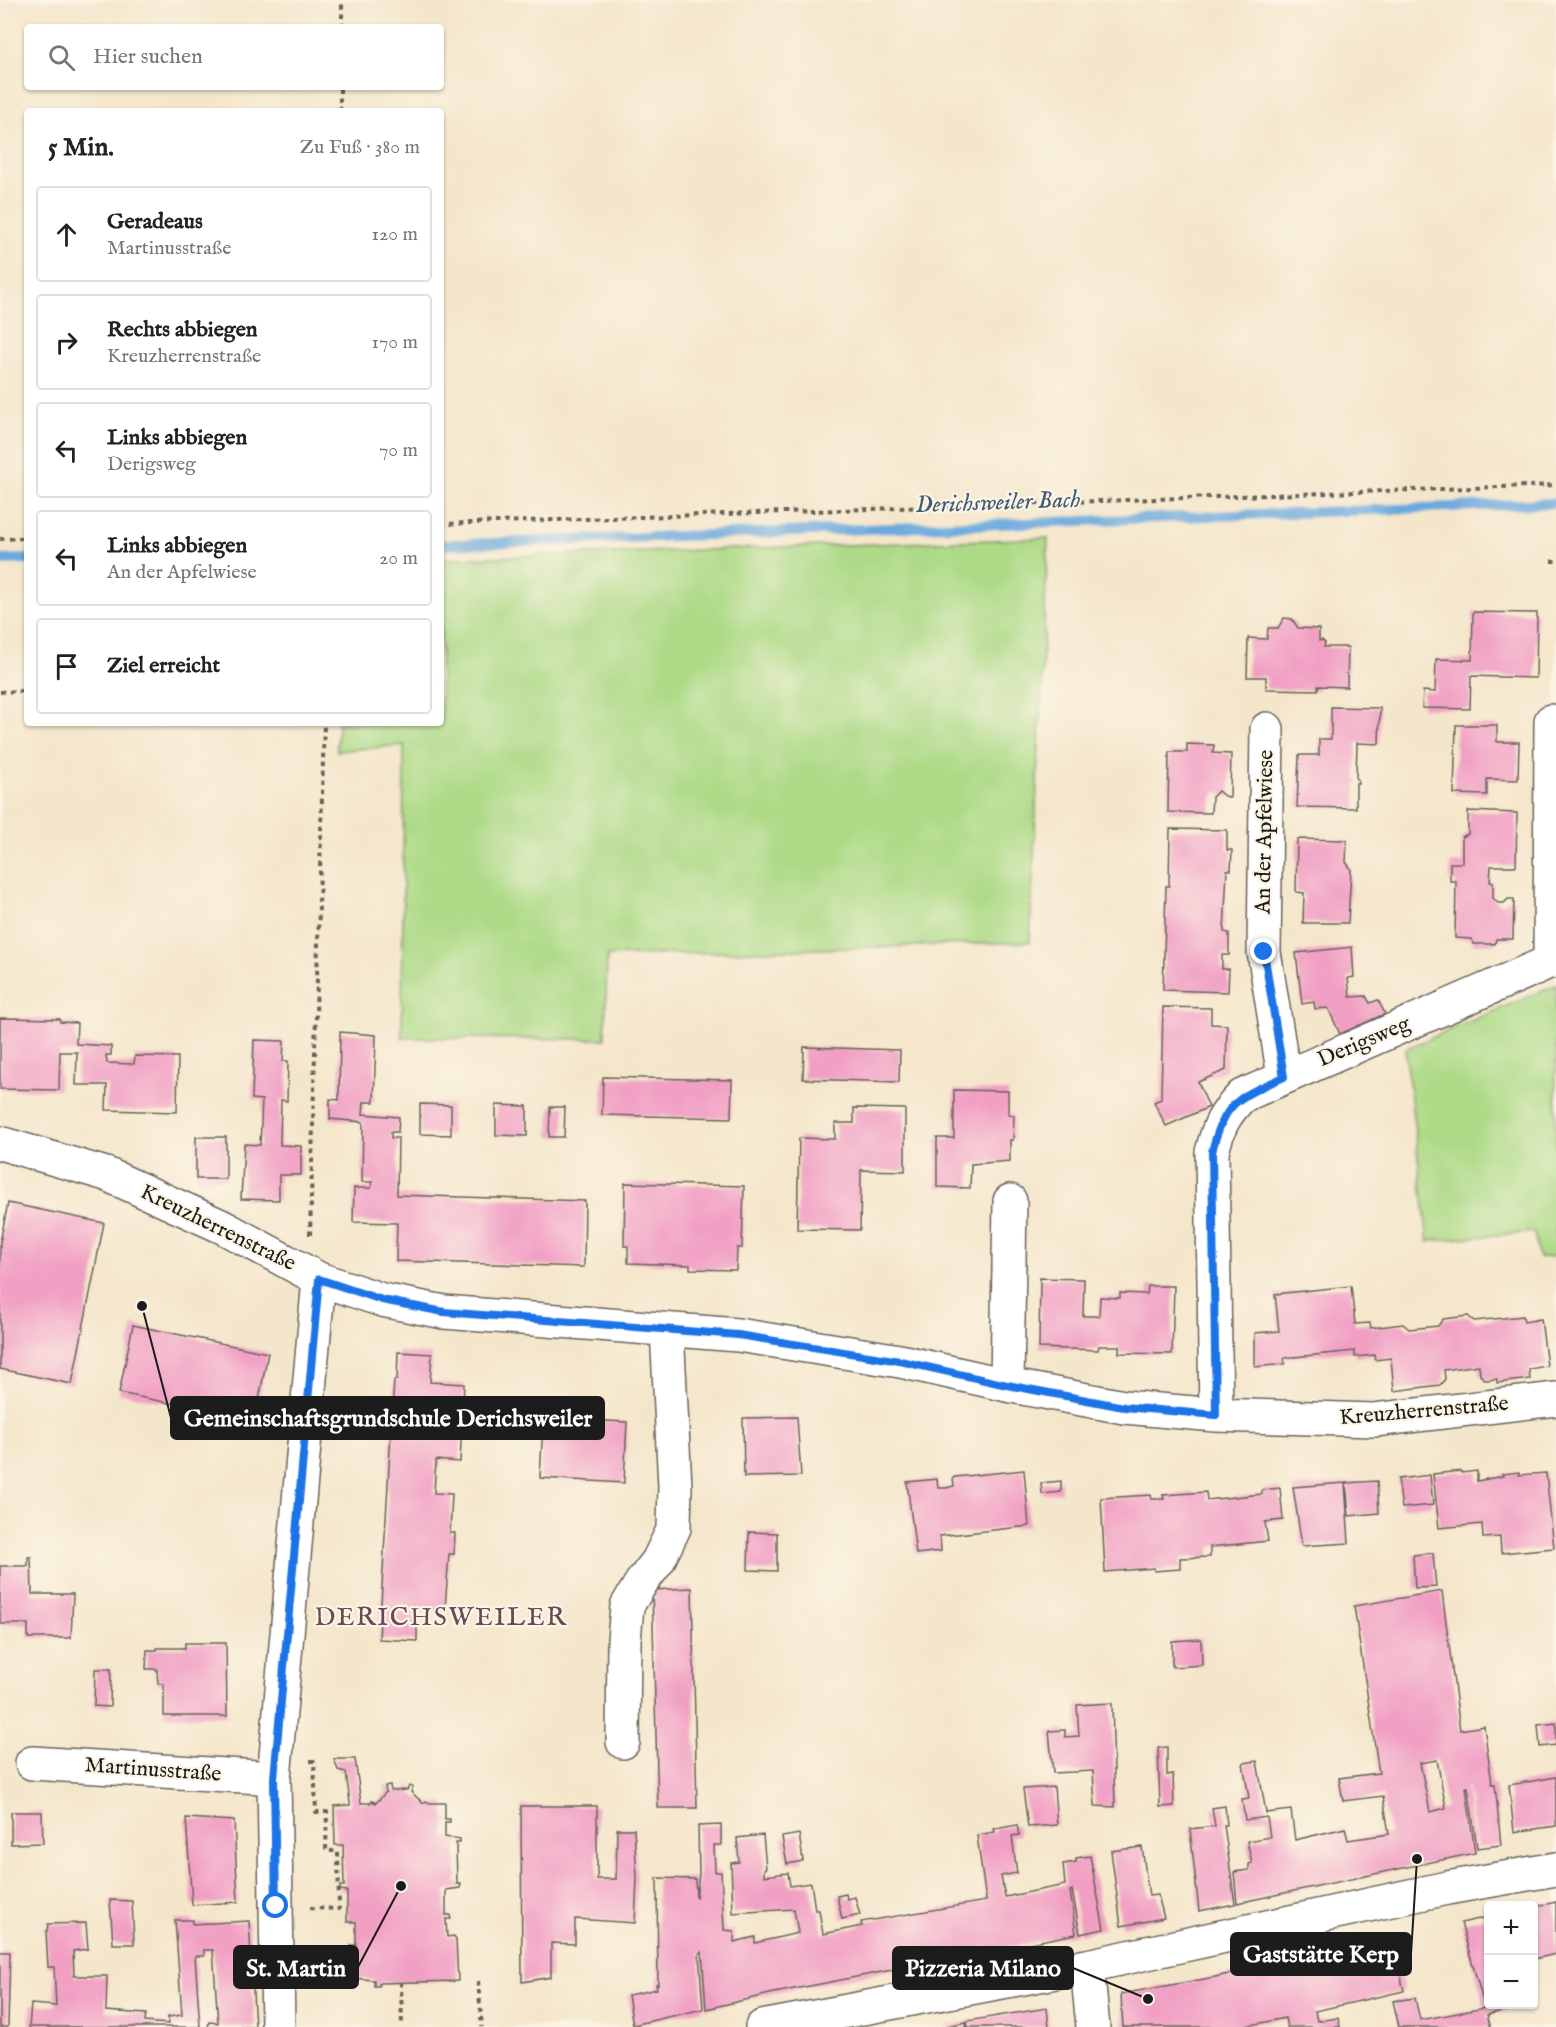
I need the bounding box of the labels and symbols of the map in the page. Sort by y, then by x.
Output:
water label: Derichsweiler Bach [915,485,1081,521]
street label: An der Apfelwiese [1250,749,1280,916]
route end [1250,938,1276,964]
street label: Derigsweg [1314,1010,1415,1074]
street label: Kreuzherrenstraße [136,1178,300,1278]
street label: Kreuzherrenstraße [1338,1390,1510,1432]
callout: Gemeinschaftsgrundschule Derichsweiler [171,1397,604,1439]
text: Gemeinschaftsgrundschule Derichsweiler [184,1404,593,1435]
district label: DERICHSWEILER [314,1601,568,1634]
street label: Martinusstraße [84,1751,222,1789]
route start [262,1892,288,1918]
callout: Gaststätte Kerp [1231,1933,1411,1975]
text: Gaststätte Kerp [1243,1940,1399,1971]
callout: St. Martin [234,1946,358,1988]
callout: Pizzeria Milano [893,1947,1073,1989]
text: St. Martin [246,1954,346,1985]
text: Pizzeria Milano [905,1954,1061,1985]

